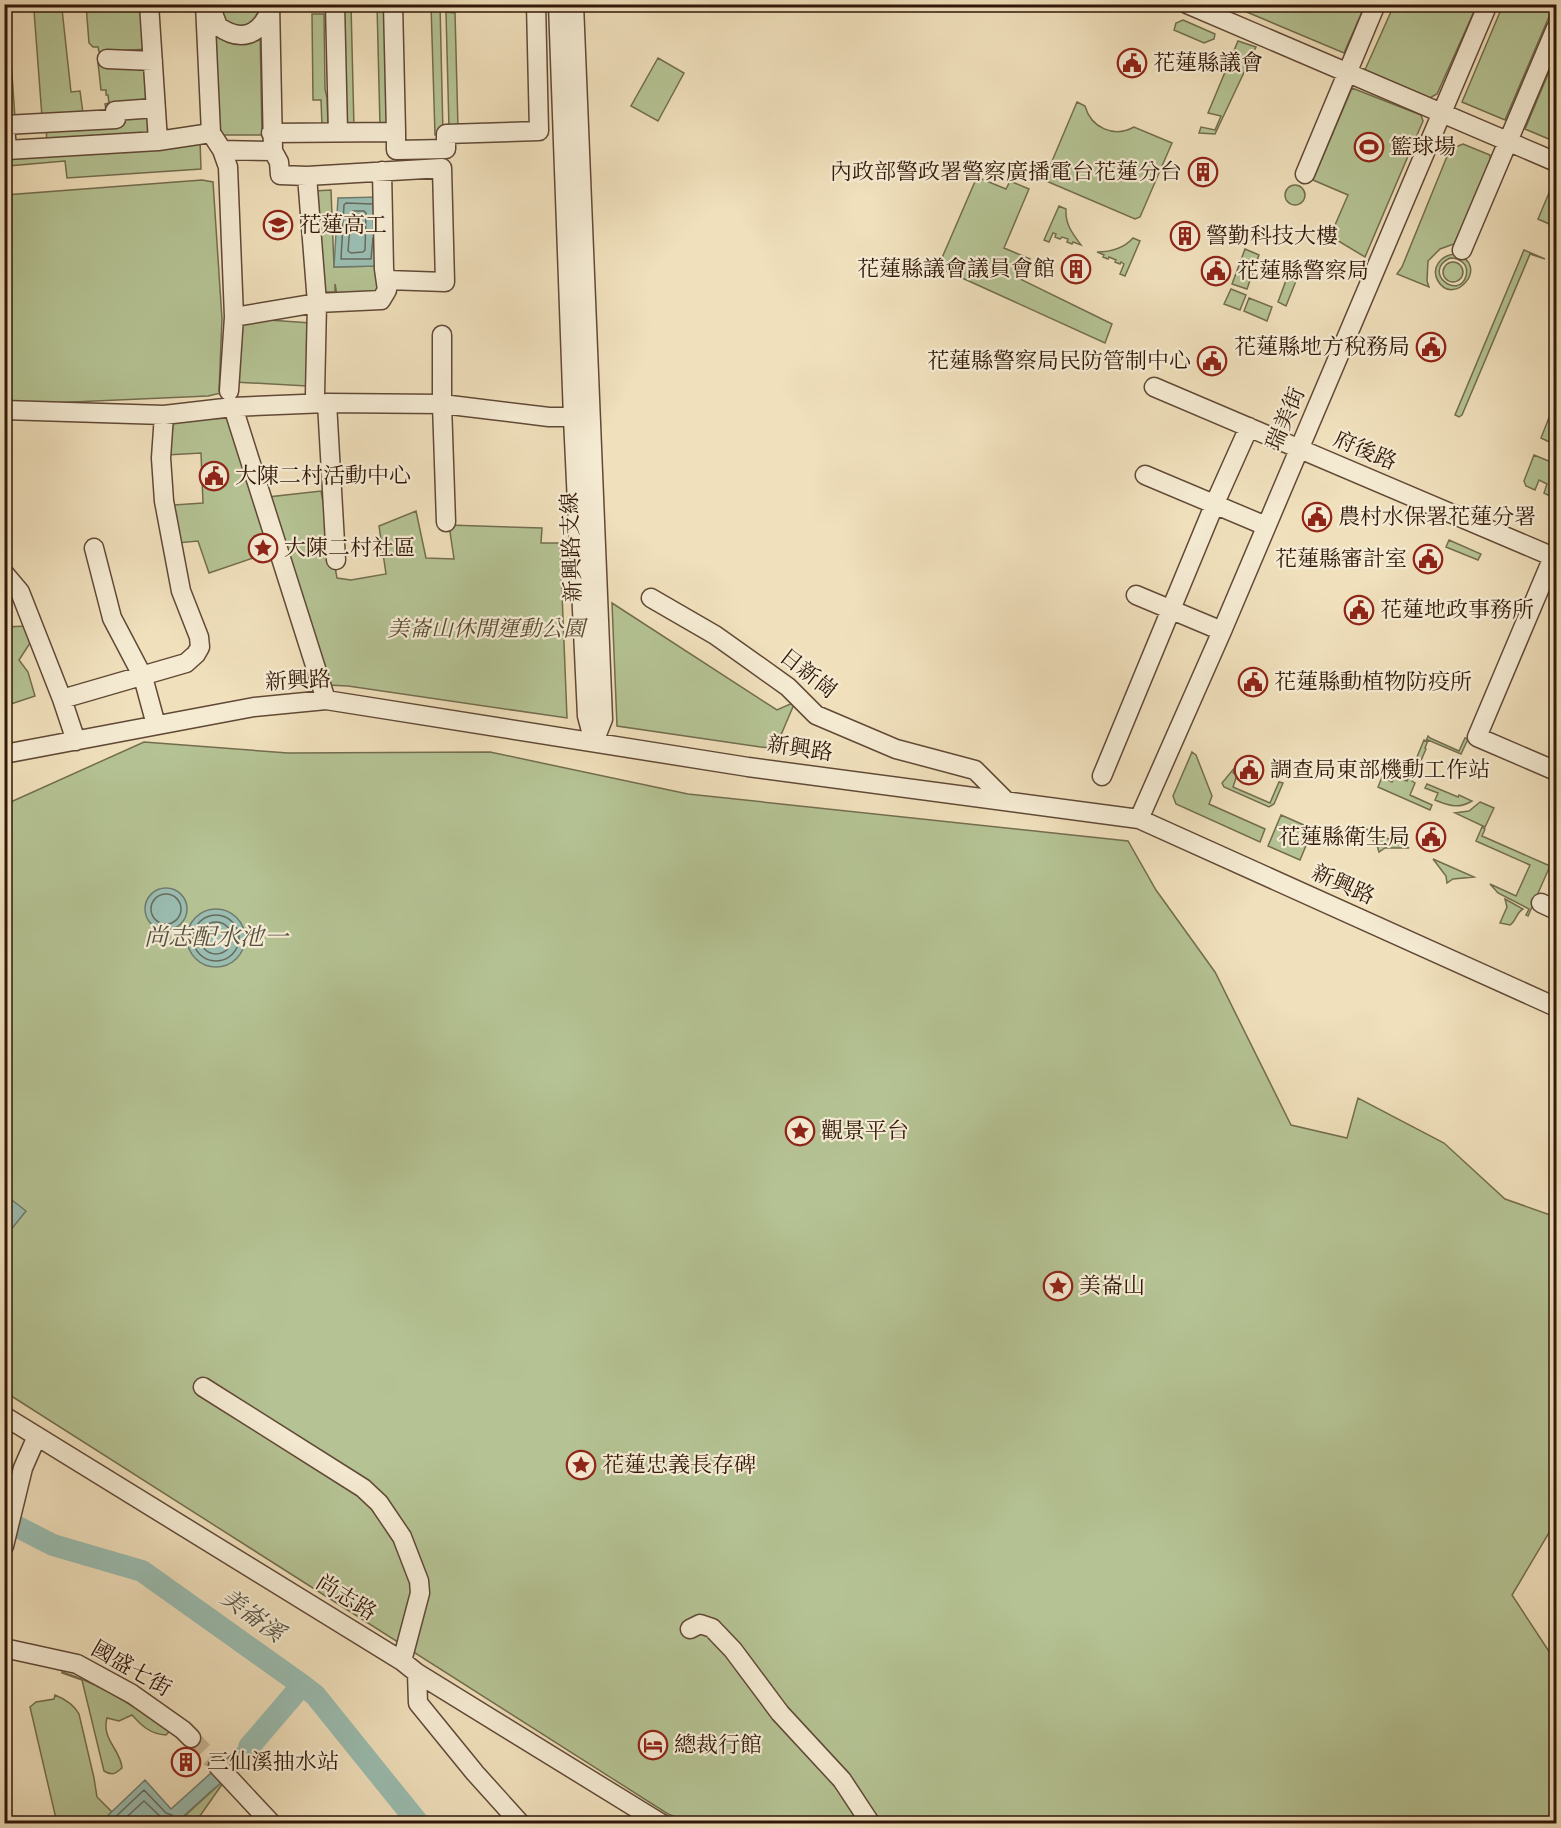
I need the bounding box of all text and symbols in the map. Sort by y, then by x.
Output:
public building icon: 花蓮縣議會 [1116,47,1148,79]
place label: 花蓮縣議會 [1153,50,1263,77]
sports icon: 籃球場 [1353,131,1385,163]
place label: 籃球場 [1390,134,1456,161]
building icon: 內政部警政署警察廣播電台花蓮分台 [1187,156,1219,188]
place label: 內政部警政署警察廣播電台花蓮分台 [830,159,1182,186]
school or university icon: 花蓮高工 [262,209,294,241]
place label: 花蓮高工 [299,212,387,239]
building icon: 警勤科技大樓 [1169,220,1201,252]
place label: 警勤科技大樓 [1206,223,1338,250]
building icon: 花蓮縣議會議員會館 [1060,253,1092,285]
public building icon: 花蓮縣警察局 [1200,255,1232,287]
place label: 花蓮縣議會議員會館 [857,256,1055,283]
place label: 花蓮縣警察局 [1237,258,1369,285]
public building icon: 花蓮縣地方稅務局 [1415,331,1447,363]
place label: 花蓮縣地方稅務局 [1234,334,1410,361]
public building icon: 花蓮縣警察局民防管制中心 [1196,345,1228,377]
place label: 花蓮縣警察局民防管制中心 [927,348,1191,375]
street label: 瑞美街 [1261,383,1311,455]
street label: 府後路 [1329,426,1401,476]
public building icon: 大陳二村活動中心 [198,460,230,492]
place label: 大陳二村活動中心 [235,463,411,490]
street label: 新興路支線 [557,492,587,602]
public building icon: 農村水保署花蓮分署 [1301,501,1333,533]
place label: 農村水保署花蓮分署 [1338,504,1536,531]
place icon: 大陳二村社區 [247,532,279,564]
place label: 大陳二村社區 [284,535,416,562]
public building icon: 花蓮縣審計室 [1412,543,1444,575]
place label: 花蓮縣審計室 [1275,546,1407,573]
public building icon: 花蓮地政事務所 [1343,594,1375,626]
place label: 花蓮地政事務所 [1380,597,1534,624]
park label: 美崙山休閒運動公園 [387,616,588,643]
street label: 日新崗 [774,643,842,705]
street label: 新興路 [264,666,332,696]
public building icon: 花蓮縣動植物防疫所 [1237,666,1269,698]
place label: 花蓮縣動植物防疫所 [1274,669,1472,696]
street label: 新興路 [765,731,835,767]
public building icon: 調查局東部機動工作站 [1233,754,1265,786]
place label: 調查局東部機動工作站 [1270,757,1490,784]
public building icon: 花蓮縣衛生局 [1415,821,1447,853]
place label: 花蓮縣衛生局 [1278,824,1410,851]
street label: 新興路 [1307,859,1379,911]
water label: 尚志配水池一 [144,923,290,953]
place icon: 觀景平台 [784,1115,816,1147]
place label: 觀景平台 [821,1118,909,1145]
place icon: 美崙山 [1042,1270,1074,1302]
place label: 美崙山 [1079,1273,1145,1300]
place icon: 花蓮忠義長存碑 [565,1449,597,1481]
place label: 花蓮忠義長存碑 [602,1452,756,1479]
street label: 尚志路 [311,1569,381,1627]
water label: 美崙溪 [214,1583,292,1651]
street label: 國盛七街 [86,1635,176,1703]
hotel icon: 總裁行館 [637,1729,669,1761]
place label: 總裁行館 [674,1732,762,1759]
building icon: 三仙溪抽水站 [170,1746,202,1778]
place label: 三仙溪抽水站 [207,1749,339,1776]

